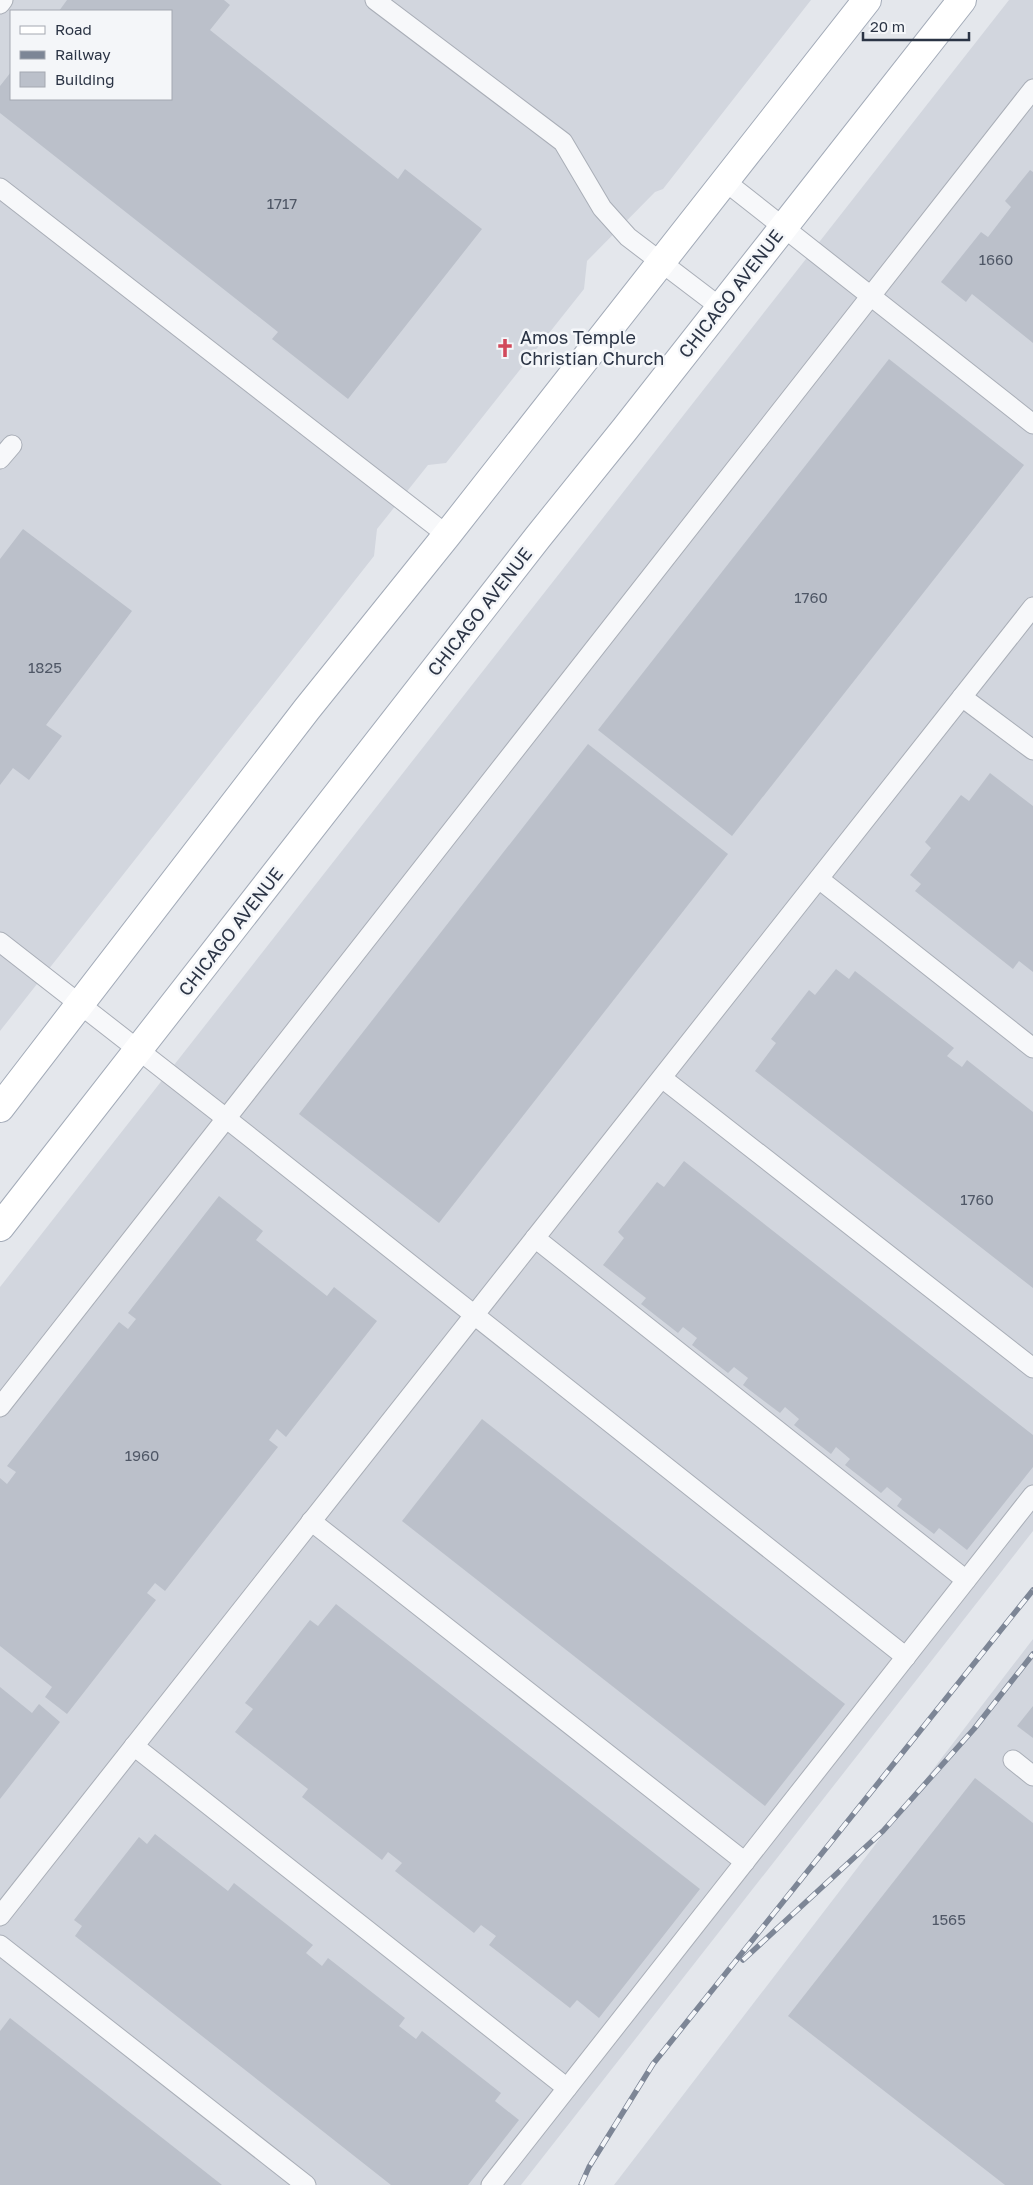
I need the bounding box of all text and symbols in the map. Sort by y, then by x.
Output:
legend [10,10,172,100]
scale bar [863,10,969,42]
text: 20 m [870,17,905,35]
text: Road [55,20,92,38]
text: Railway [55,45,111,63]
text: Building [55,70,115,88]
house number: 1717 [267,194,297,212]
street label: CHICAGO AVENUE [673,225,787,362]
house number: 1660 [979,250,1013,268]
place label: Amos Temple Christian Church [520,326,664,369]
church icon: Amos Temple Christian Church [494,337,516,359]
street label: CHICAGO AVENUE [422,543,536,680]
house number: 1760 [794,588,828,606]
house number: 1825 [28,658,62,676]
street label: CHICAGO AVENUE [173,863,287,1000]
house number: 1760 [960,1190,994,1208]
house number: 1960 [125,1446,159,1464]
house number: 1565 [932,1910,966,1928]

